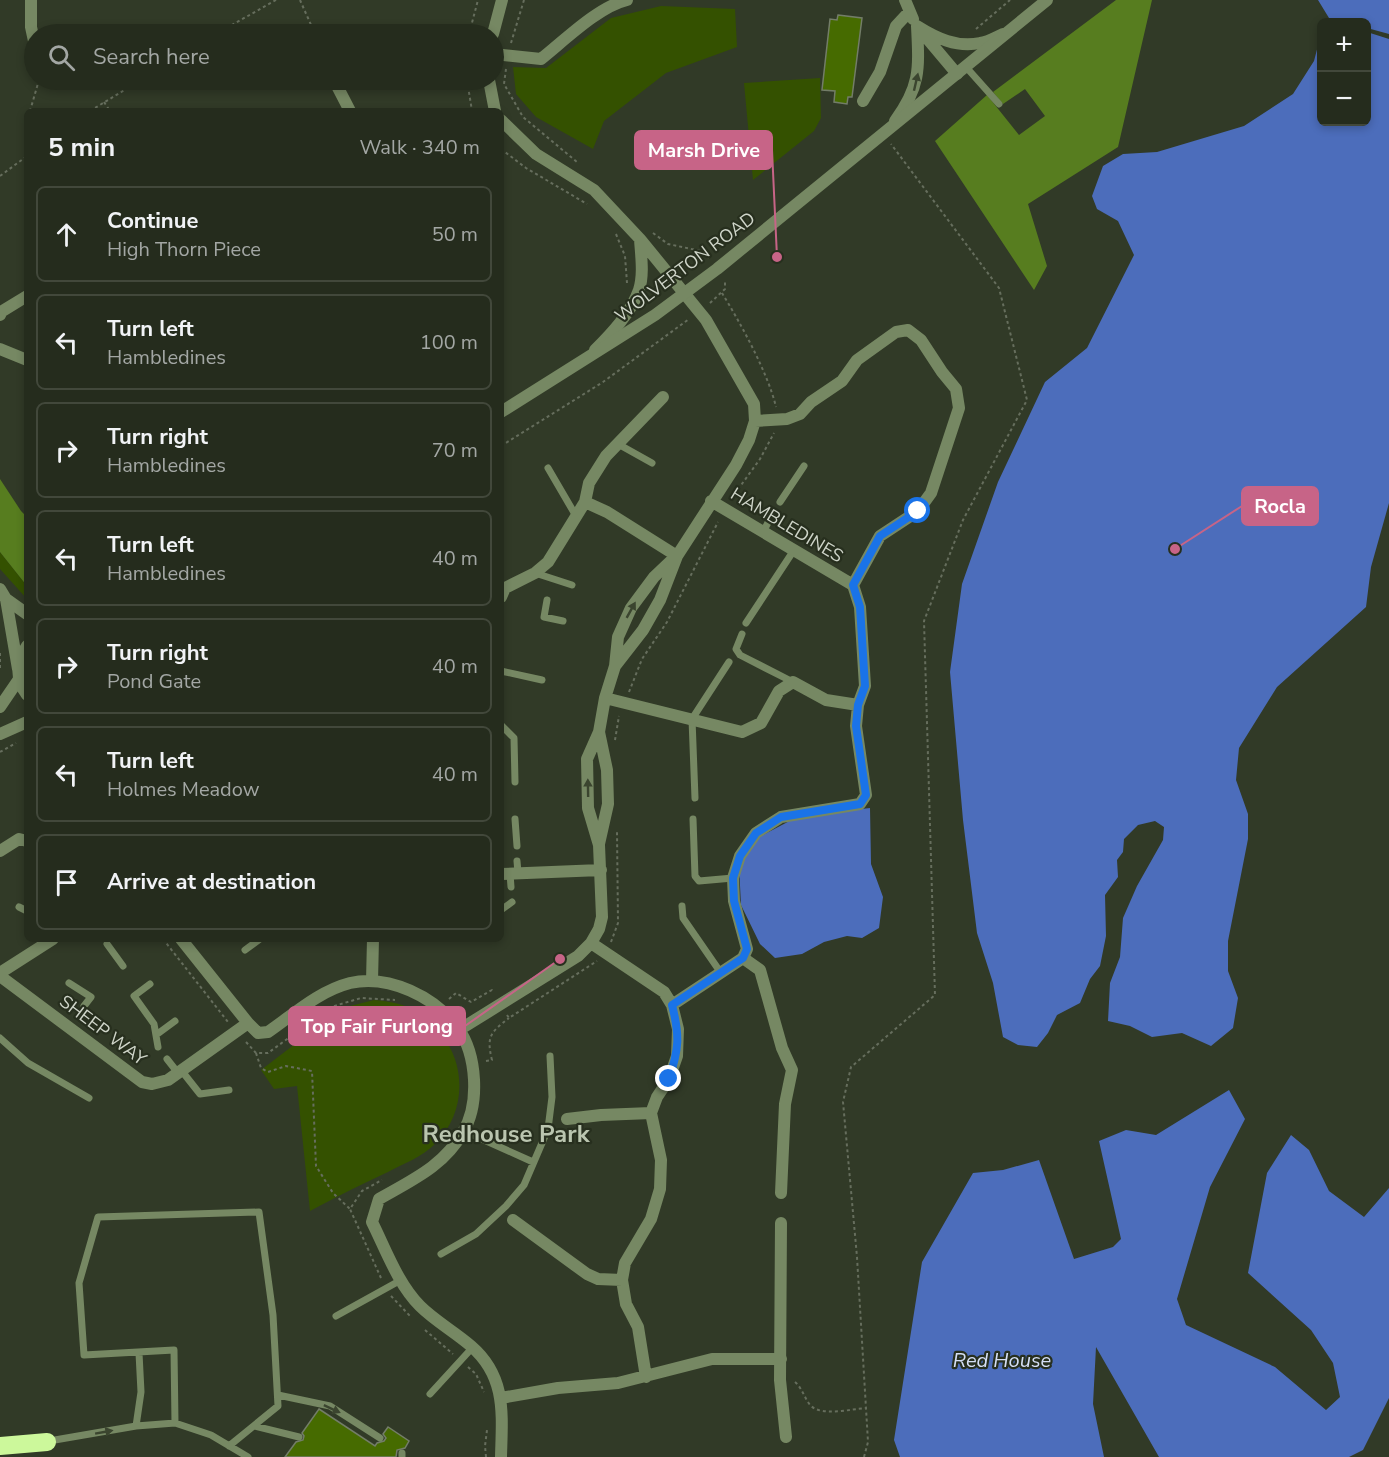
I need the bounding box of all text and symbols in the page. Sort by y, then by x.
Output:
map controls [1317,18,1371,126]
button: + [1317,18,1371,72]
search box [24,24,504,90]
icon: search [45,41,78,74]
text: Search here [93,42,210,72]
button: − [1317,72,1371,126]
one-way arrow [911,73,921,91]
text: 5 min [48,130,115,165]
callout: Marsh Drive [635,131,772,169]
text: Walk · 340 m [360,134,480,161]
text: Marsh Drive [648,137,760,164]
text: Continue [107,206,198,236]
street label: WOLVERTON ROAD [610,206,760,328]
icon: ahead [50,218,83,251]
text: 50 m [432,221,478,248]
text: High Thorn Piece [107,236,261,263]
text: Turn left [107,314,194,344]
icon: left [50,326,83,359]
text: 100 m [420,329,478,356]
text: Hambledines [107,344,226,371]
text: Turn right [107,422,208,452]
icon: right [50,434,83,467]
text: 70 m [432,437,478,464]
text: Hambledines [107,452,226,479]
street label: HAMBLEDINES [726,482,848,568]
callout: Rocla [1242,487,1318,525]
text: Rocla [1254,493,1306,520]
route start [904,497,930,523]
text: Turn left [107,530,194,560]
icon: left [50,542,83,575]
text: 40 m [432,545,478,572]
text: Hambledines [107,560,226,587]
one-way arrow [626,601,636,618]
text: Turn right [107,638,208,668]
icon: right [50,650,83,683]
text: 40 m [432,653,478,680]
text: Pond Gate [107,668,201,695]
text: Turn left [107,746,194,776]
icon: left [50,758,83,791]
text: 40 m [432,761,478,788]
text: Holmes Meadow [107,776,260,803]
one-way arrow [583,779,592,798]
icon: arrive [50,866,83,899]
text: Arrive at destination [107,867,316,897]
street label: SHEEP WAY [55,989,152,1071]
callout: Top Fair Furlong [289,1007,465,1045]
text: Top Fair Furlong [301,1013,453,1040]
route end [655,1065,681,1091]
district label: Redhouse Park [422,1118,591,1150]
water label: Red House [953,1347,1052,1374]
one-way arrow [323,1404,341,1414]
one-way arrow [95,1427,114,1436]

